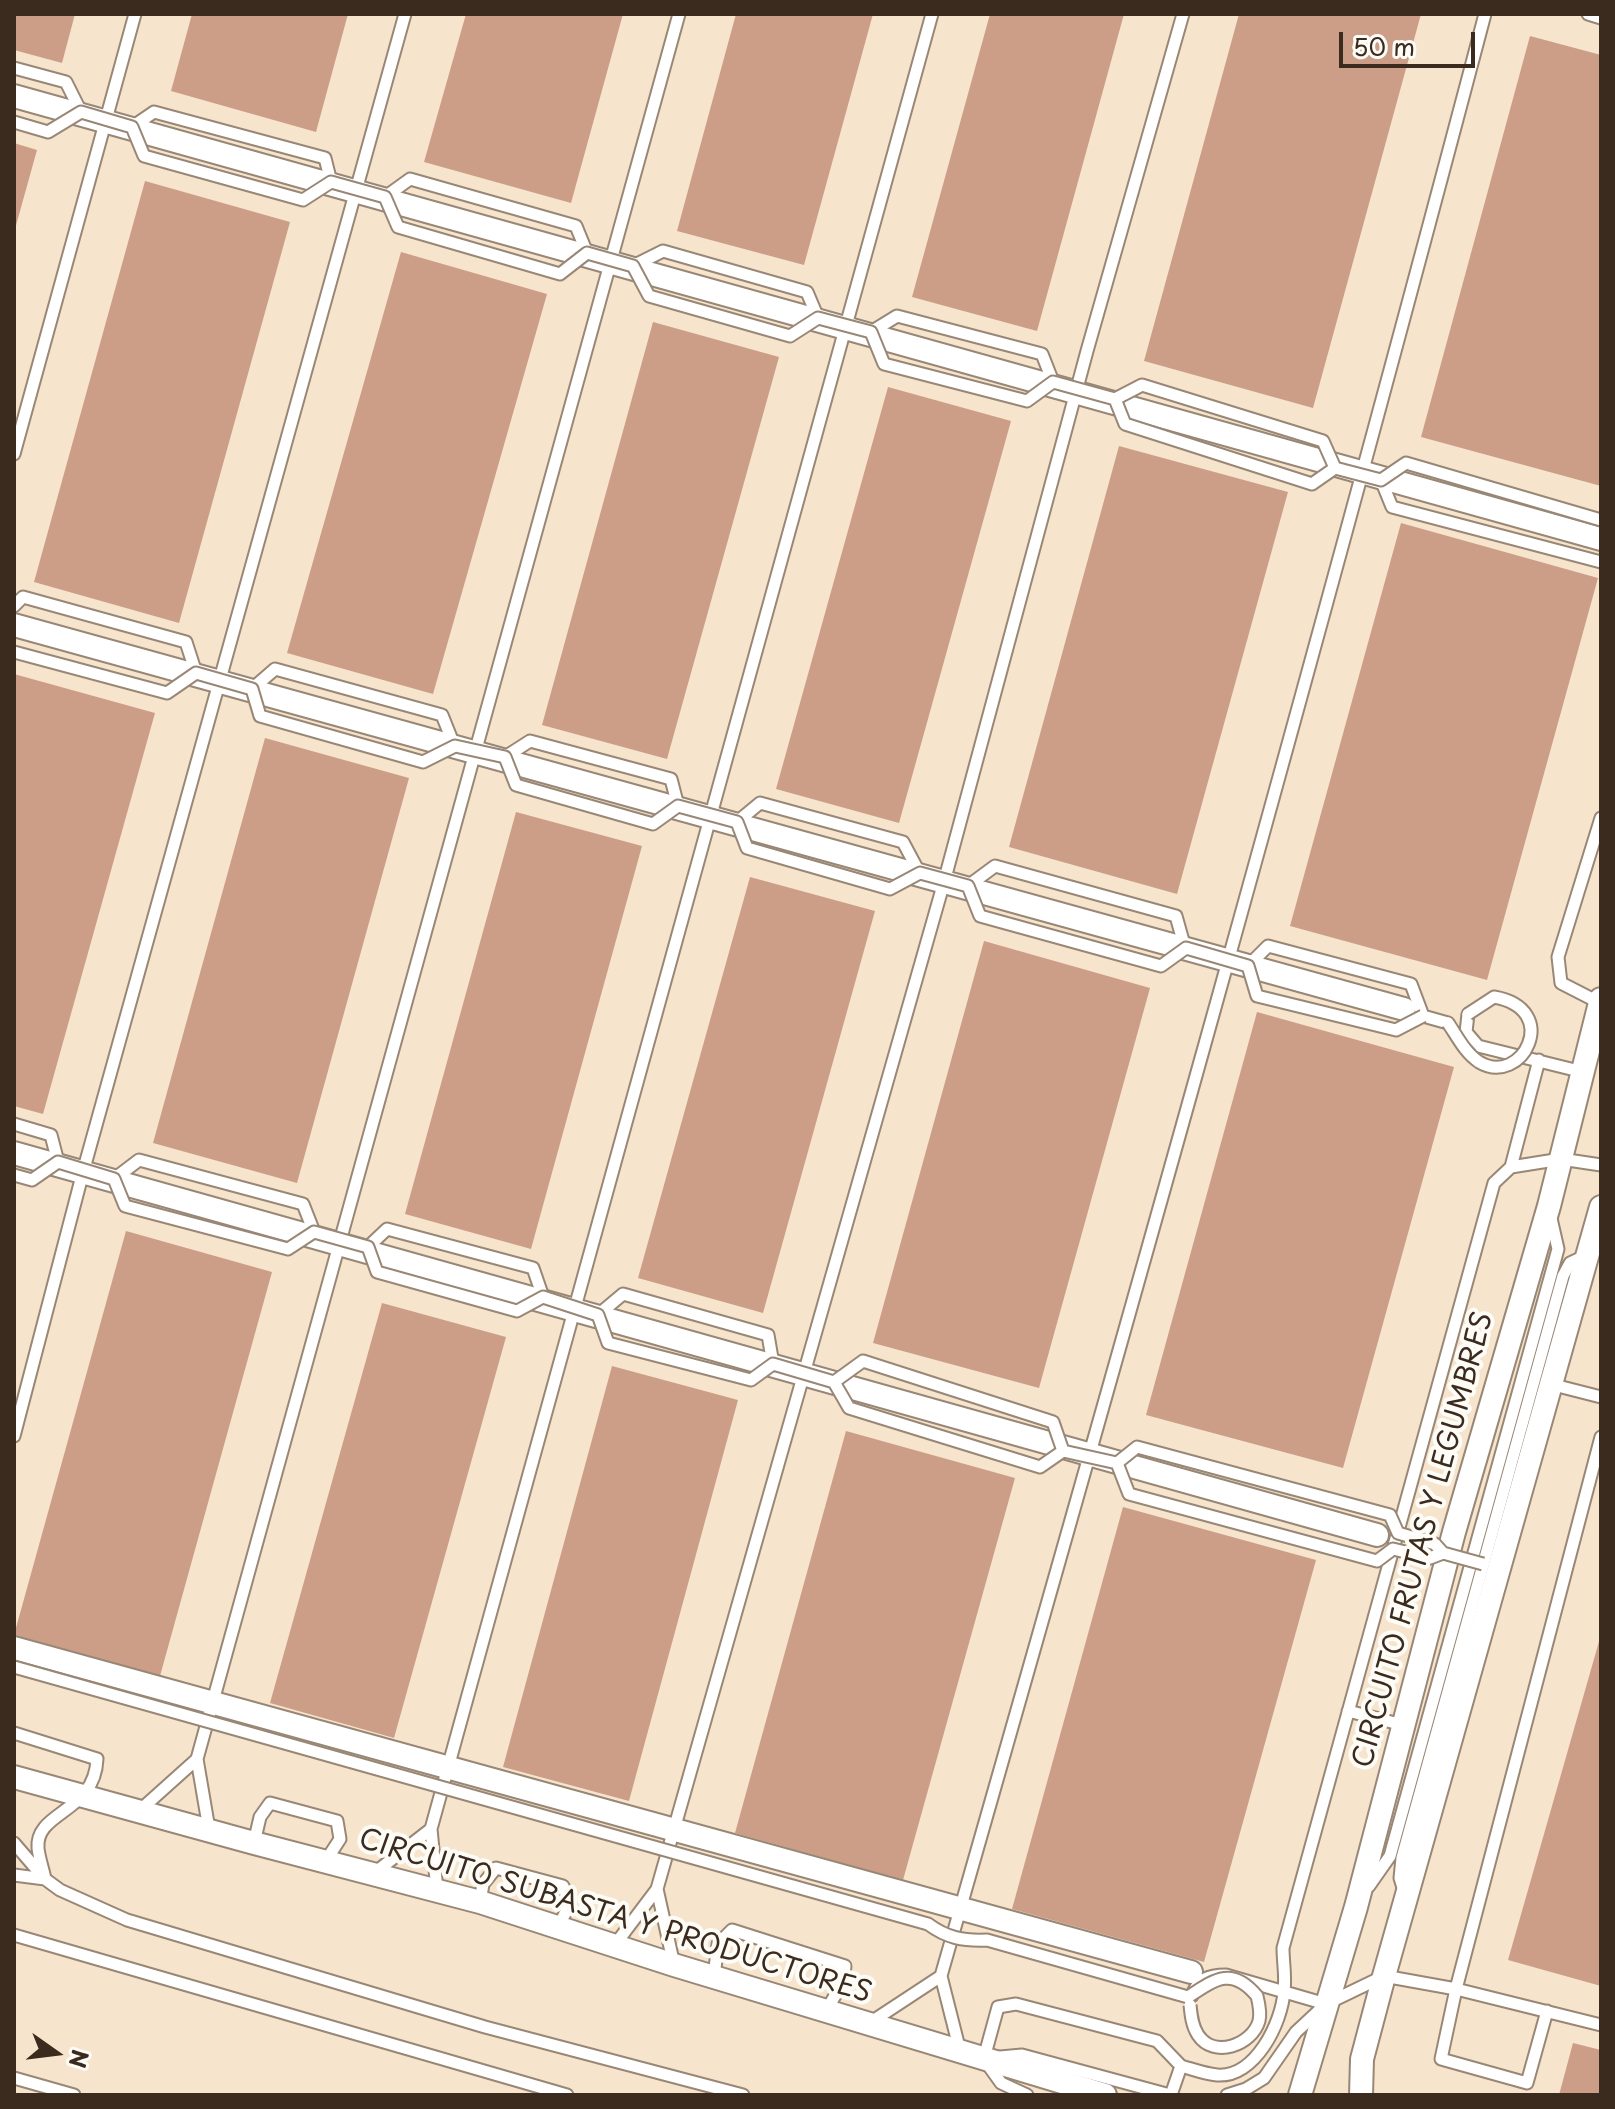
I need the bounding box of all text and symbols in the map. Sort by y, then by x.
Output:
scale bar [1343,16,1479,66]
text: 50 m [1353,28,1415,64]
street label: CIRCUITO FRUTAS Y LEGUMBRES [1347,1308,1501,1772]
street label: CIRCUITO SUBASTA Y PRODUCTORES [354,1823,876,2011]
north arrow [16,2013,96,2093]
text: N [62,2046,98,2071]

